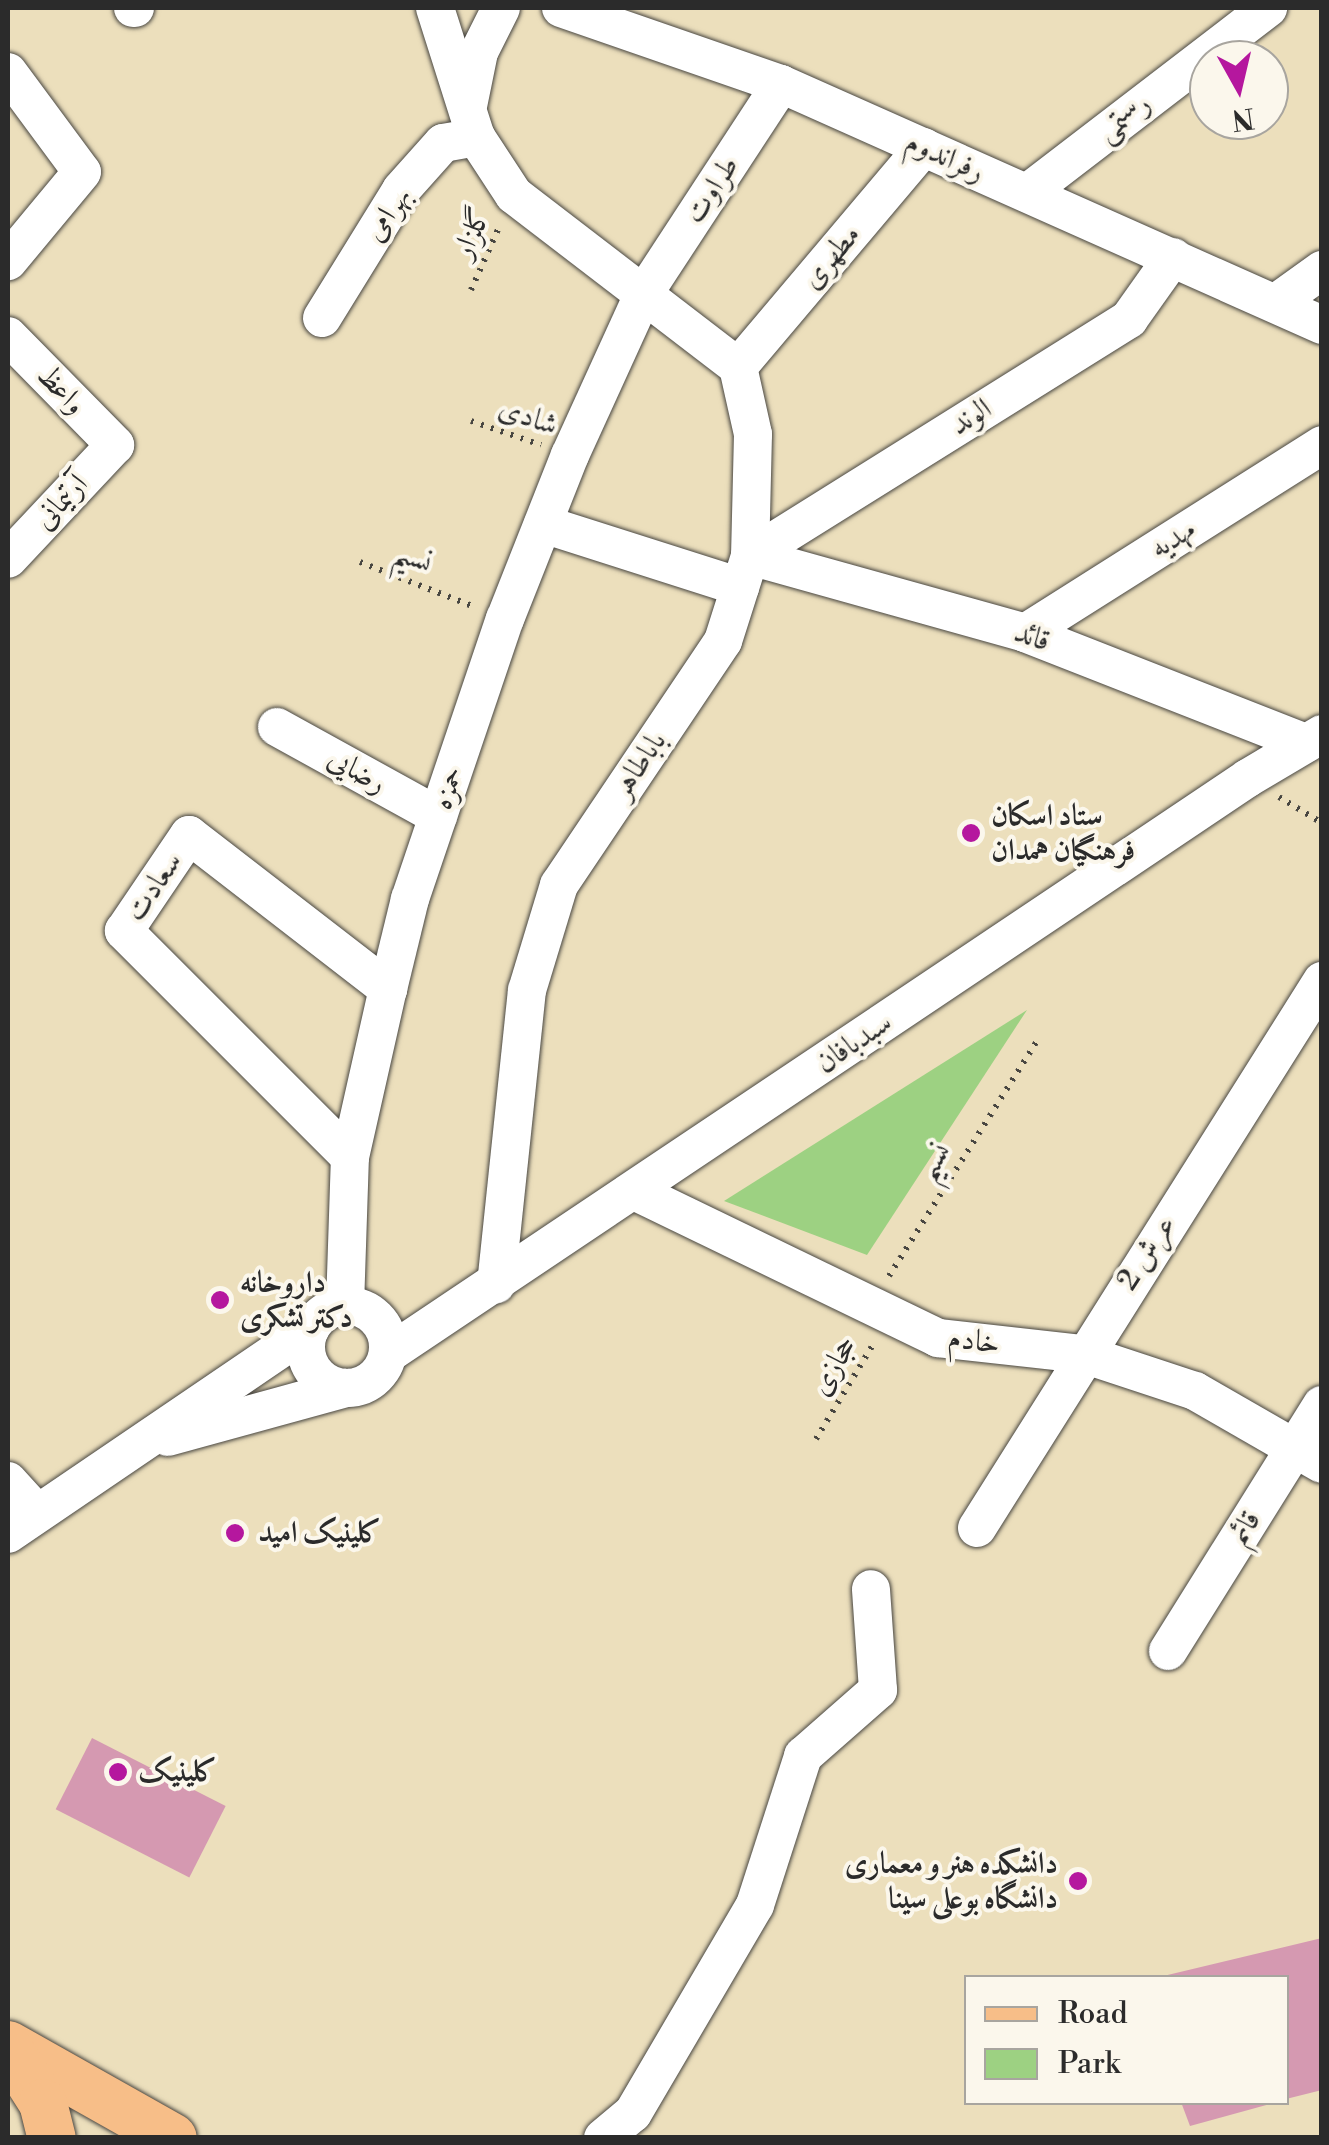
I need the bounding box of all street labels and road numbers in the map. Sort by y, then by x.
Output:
street label: رستمی [1090,86,1158,150]
street label: رفراندوم [900,124,990,190]
street label: طراوت [677,149,747,231]
street label: بهرامی [357,180,419,248]
street label: گلزار [445,202,499,264]
street label: مطهری [794,217,868,297]
street label: واعظ [29,358,93,422]
street label: شادی [494,390,562,444]
street label: الوند [944,391,998,443]
street label: آرتیمانی [26,467,96,537]
street label: مهدیه [1144,511,1202,567]
street label: نسیم [389,534,437,582]
street label: قائد [1009,614,1055,660]
street label: باباطاهر [604,725,674,805]
street label: رضایی [321,740,393,802]
street label: حمزه [424,762,472,814]
street label: سعادت [118,845,190,929]
street label: سبدبافان [809,1005,899,1081]
street label: نسیم [909,1136,959,1188]
street label: عرش 2 [1110,1209,1184,1297]
street label: خادم [946,1320,1002,1362]
street label: حجازی [802,1330,866,1402]
street label: قائم [1221,1504,1269,1552]

